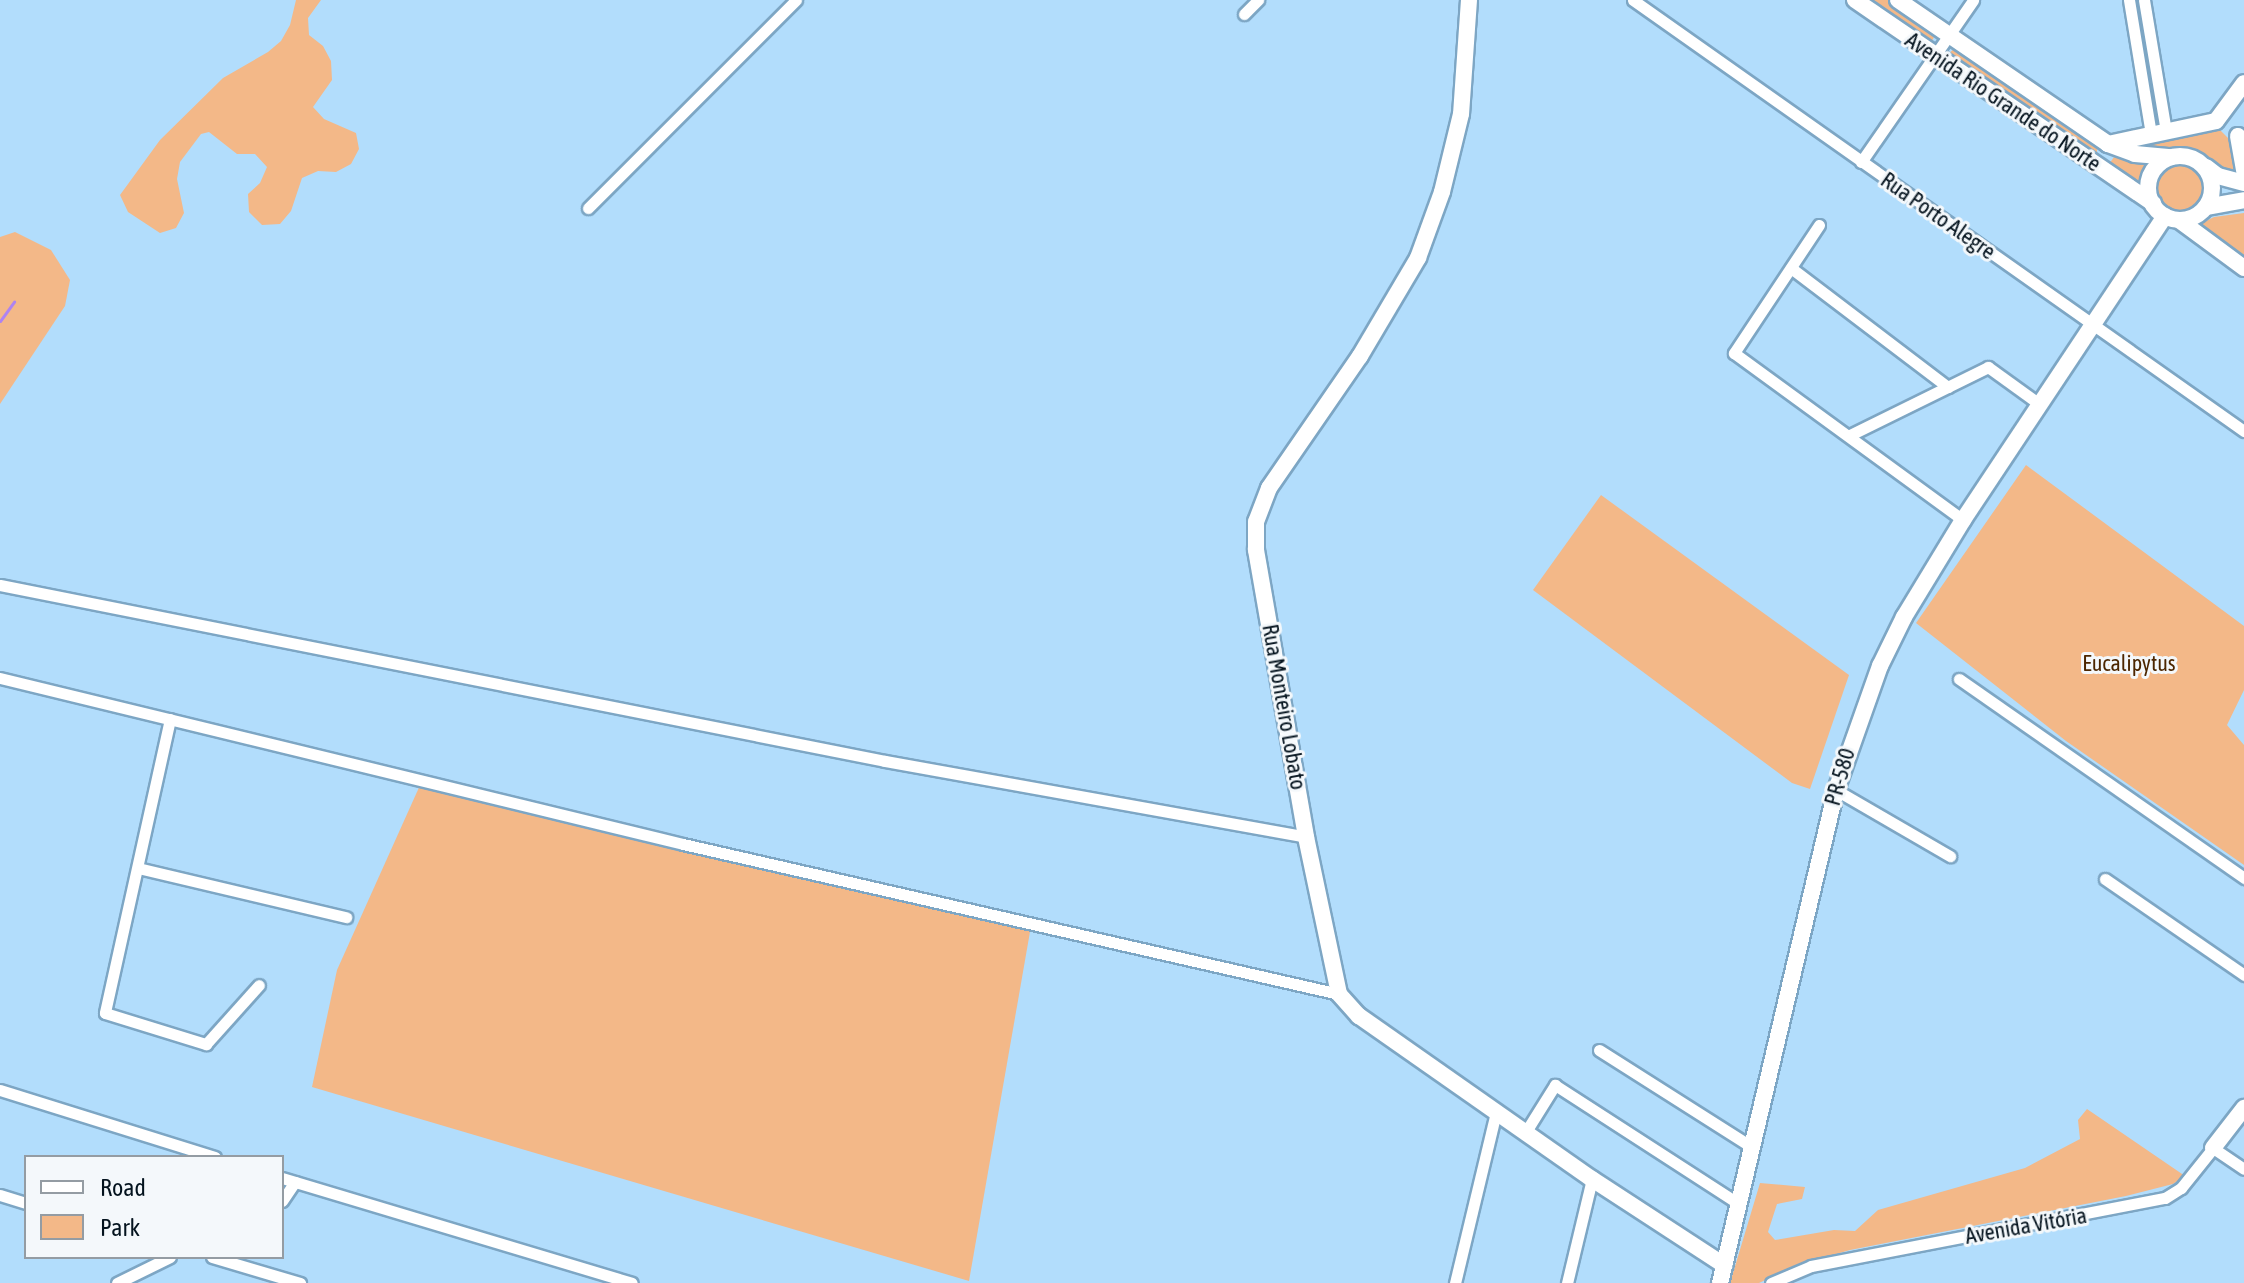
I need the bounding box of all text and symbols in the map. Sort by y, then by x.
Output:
street label: Avenida Rio Grande do Norte [1900,27,2106,177]
street label: Rua Porto Alegre [1876,167,2000,265]
street label: Rua Monteiro Lobato [1256,622,1312,792]
park label: Eucalipytus [2082,651,2176,677]
street label: PR-580 [1819,745,1861,809]
legend [24,1155,284,1259]
text: Road [100,1174,146,1201]
street label: Avenida Vitória [1963,1202,2089,1250]
text: Park [100,1214,140,1241]

